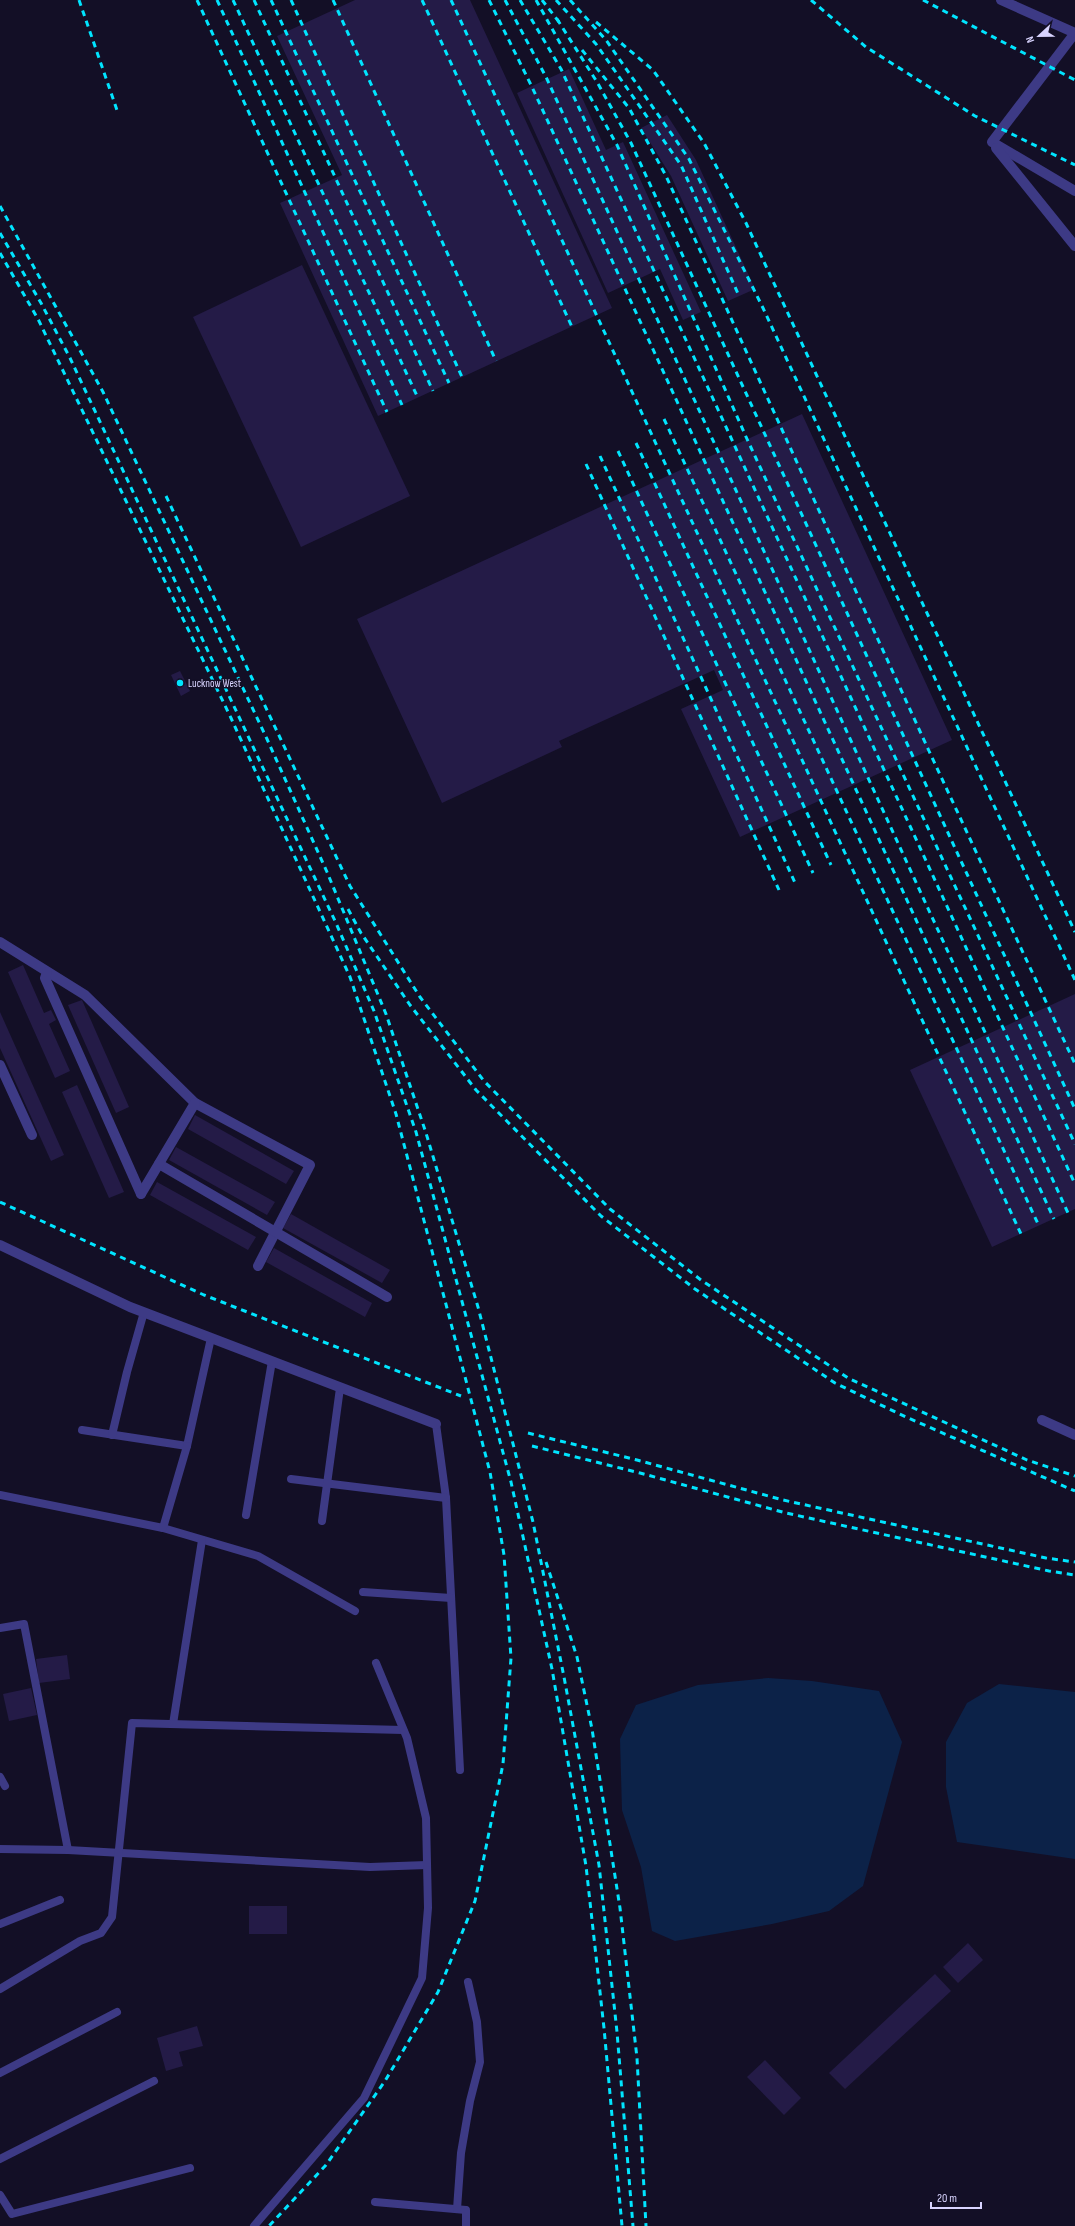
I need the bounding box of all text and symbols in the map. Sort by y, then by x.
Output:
north arrow [1019,16,1059,56]
text: N [1023,34,1037,45]
place label: Lucknow West [188,677,242,690]
marker: Lucknow West [175,678,185,688]
scale bar [931,2184,981,2210]
text: 20 m [937,2191,957,2206]

